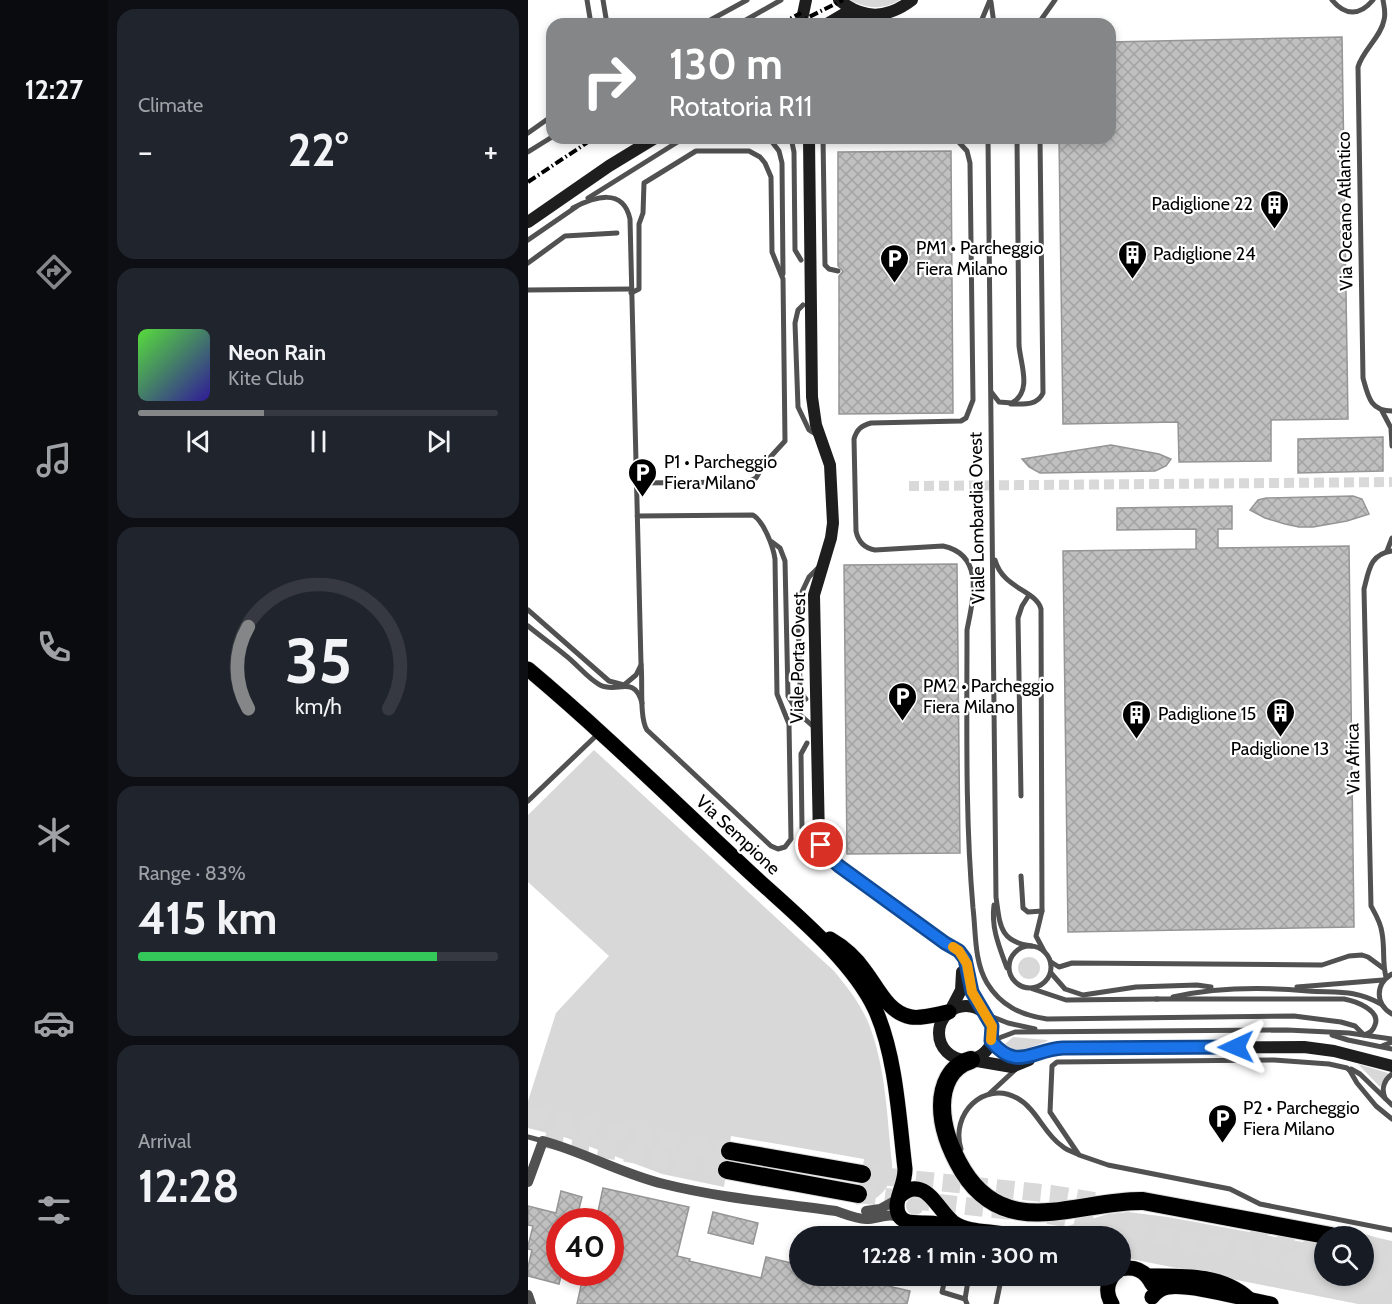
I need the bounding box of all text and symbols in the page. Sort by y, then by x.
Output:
text: 130 m [669,38,783,90]
icon: right [570,42,648,120]
text: 12:27 [25,73,83,106]
text: Rotatoria R11 [669,90,812,123]
text: Climate [138,93,203,117]
text: 22° [288,123,348,177]
text: − [138,131,153,171]
text: + [483,131,498,171]
street label: Via Oceano Atlantico [1333,131,1357,291]
building icon: Padiglione 22 [1258,188,1290,230]
place label: Padiglione 22 [1151,193,1253,215]
place label: PM1 • Parcheggio Fiera Milano [916,237,1043,280]
building icon: Padiglione 24 [1116,238,1148,280]
parking icon: PM1 • Parcheggio Fiera Milano [879,242,911,284]
place label: Padiglione 24 [1153,243,1256,265]
icon: directions [33,251,75,293]
text: Neon Rain [228,339,326,366]
text: Kite Club [228,366,304,390]
icon: previous [182,425,215,458]
icon: pause [302,425,335,458]
icon: next [422,425,455,458]
street label: Viale Lombardia Ovest [965,432,989,604]
icon: music [33,439,75,481]
place label: P1 • Parcheggio Fiera Milano [664,451,777,494]
parking icon: P1 • Parcheggio Fiera Milano [627,456,659,498]
street label: Viale Porta Ovest [786,592,810,724]
text: 35 [284,623,352,699]
icon: phone [33,626,75,668]
place label: PM2 • Parcheggio Fiera Milano [923,675,1054,718]
parking icon: PM2 • Parcheggio Fiera Milano [886,680,918,722]
text: km/h [295,693,341,719]
building icon: Padiglione 13 [1264,696,1296,738]
building icon: Padiglione 15 [1121,698,1153,740]
place label: Padiglione 15 [1158,703,1256,725]
street label: Via Africa [1341,723,1365,795]
place label: Padiglione 13 [1231,738,1329,760]
street label: Via Sempione [691,791,785,879]
icon: climate [33,814,75,856]
pin [795,819,846,870]
icon: arrive [804,828,837,861]
text: Range · 83% [138,861,246,885]
text: 415 km [138,891,277,945]
icon: car [33,1002,75,1044]
position arrow [1204,1015,1268,1079]
place label: P2 • Parcheggio Fiera Milano [1243,1097,1360,1140]
parking icon: P2 • Parcheggio Fiera Milano [1206,1102,1238,1144]
text: Arrival [138,1129,191,1153]
text: 12:28 [138,1159,239,1213]
icon: filters [33,1189,75,1231]
speed limit sign: 40 [546,1208,624,1286]
map controls [1314,1226,1374,1286]
button: search [1314,1226,1374,1286]
text: 12:28 · 1 min · 300 m [862,1242,1058,1269]

